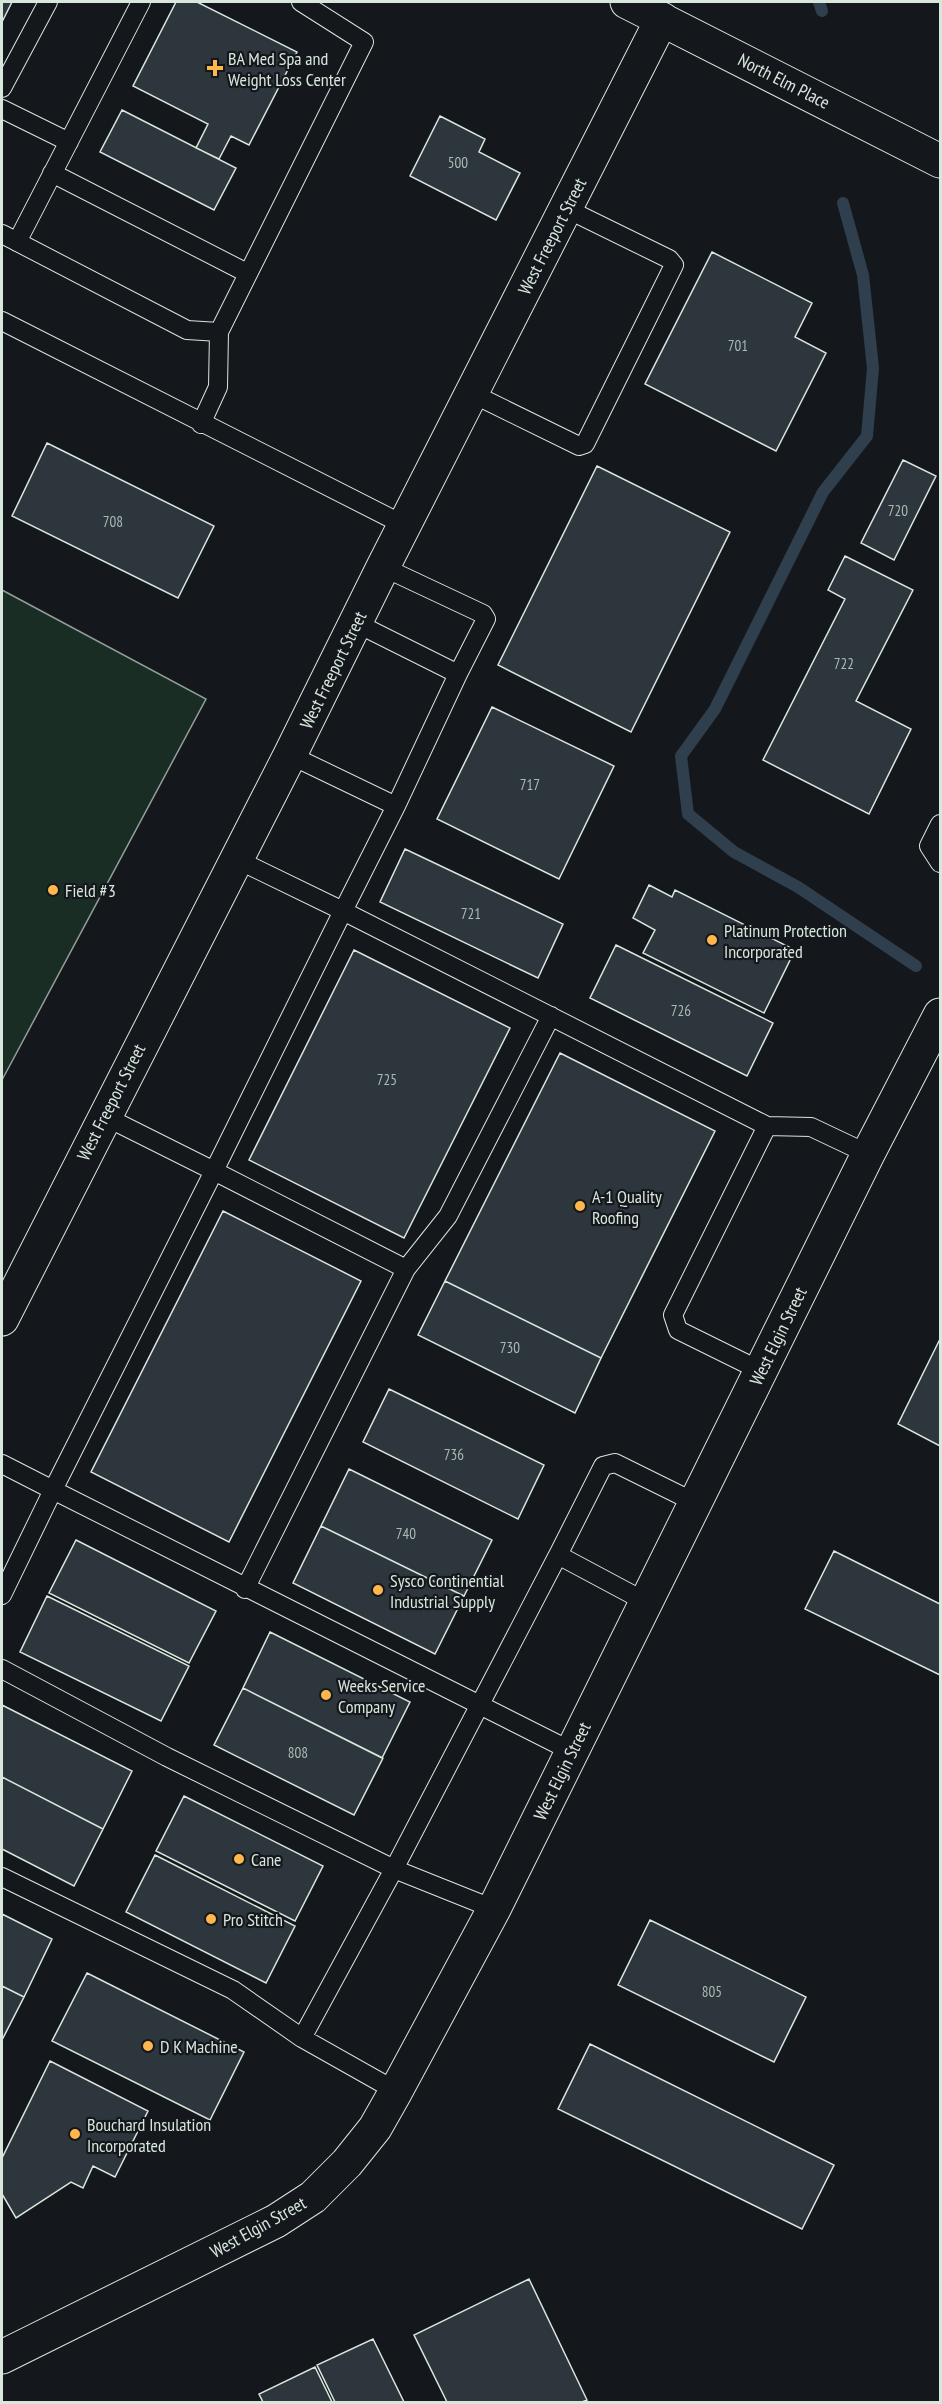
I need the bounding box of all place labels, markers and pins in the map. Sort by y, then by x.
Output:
place label: BA Med Spa and Weight Loss Center [228,47,346,91]
marker: BA Med Spa and Weight Loss Center [206,59,224,77]
place label: Field #3 [65,879,116,902]
marker: Field #3 [46,883,60,897]
place label: Platinum Protection Incorporated [724,919,847,963]
marker: Platinum Protection Incorporated [705,933,719,947]
place label: A-1 Quality Roofing [592,1185,662,1229]
marker: A-1 Quality Roofing [573,1199,587,1213]
place label: Sysco Continential Industrial Supply [390,1569,505,1613]
marker: Sysco Continential Industrial Supply [371,1583,385,1597]
place label: Weeks Service Company [338,1674,426,1718]
marker: Weeks Service Company [319,1688,333,1702]
place label: Cane [251,1848,282,1871]
marker: Cane [232,1852,246,1866]
place label: Pro Stitch [223,1908,283,1931]
marker: Pro Stitch [204,1912,218,1926]
place label: D K Machine [160,2035,238,2058]
marker: D K Machine [141,2039,155,2053]
place label: Bouchard Insulation Incorporated [87,2113,211,2157]
marker: Bouchard Insulation Incorporated [68,2127,82,2141]

